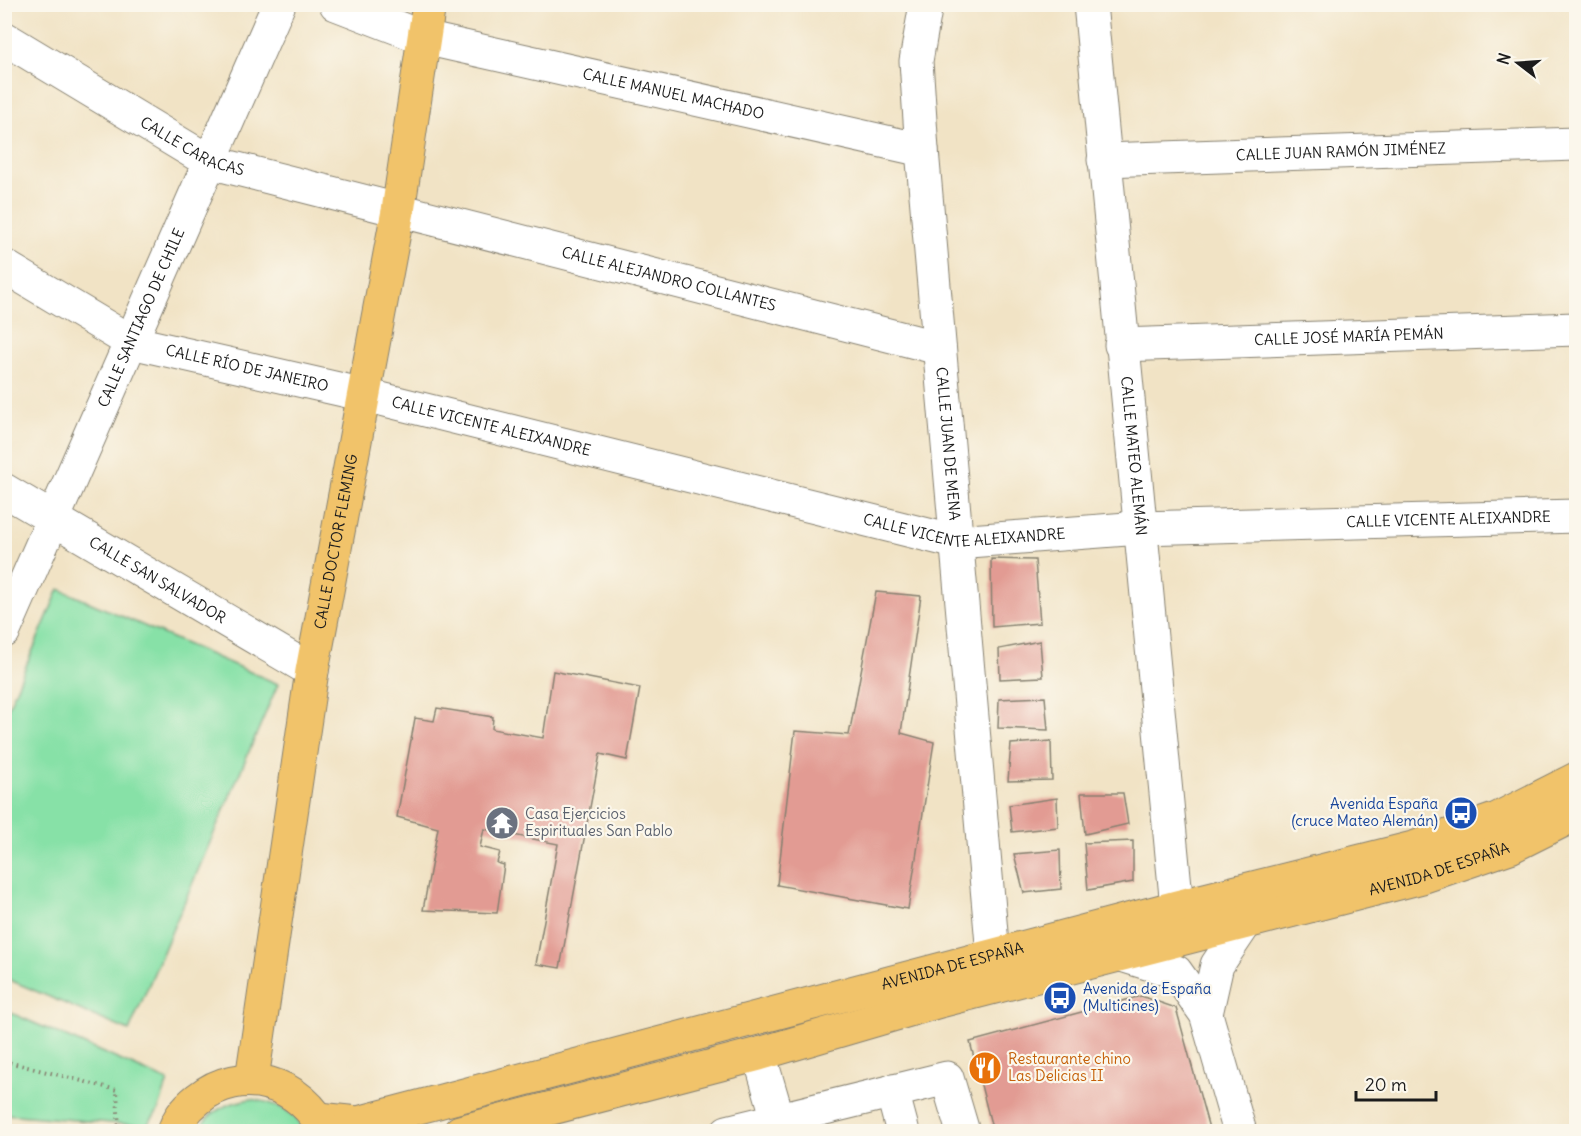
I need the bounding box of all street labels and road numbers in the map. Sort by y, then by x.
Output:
street label: CALLE MANUEL MACHADO [581,64,766,123]
street label: CALLE CARACAS [137,112,246,179]
street label: CALLE JUAN RAMÓN JIMÉNEZ [1236,138,1447,165]
street label: CALLE SANTIAGO DE CHILE [93,225,189,410]
street label: CALLE ALEJANDRO COLLANTES [560,242,778,315]
street label: CALLE JOSÉ MARÍA PEMÁN [1254,324,1444,349]
street label: CALLE RÍO DE JANEIRO [164,340,331,395]
street label: CALLE JUAN DE MENA [932,366,965,522]
street label: CALLE MATEO ALEMÁN [1117,375,1151,536]
street label: CALLE VICENTE ALEIXANDRE [390,392,593,460]
street label: CALLE DOCTOR FLEMING [310,452,361,631]
street label: CALLE VICENTE ALEIXANDRE [1346,507,1551,531]
street label: CALLE VICENTE ALEIXANDRE [861,509,1066,551]
street label: CALLE SAN SALVADOR [86,532,230,628]
street label: AVENIDA DE ESPAÑA [1367,838,1512,899]
street label: AVENIDA DE ESPAÑA [879,938,1026,994]

